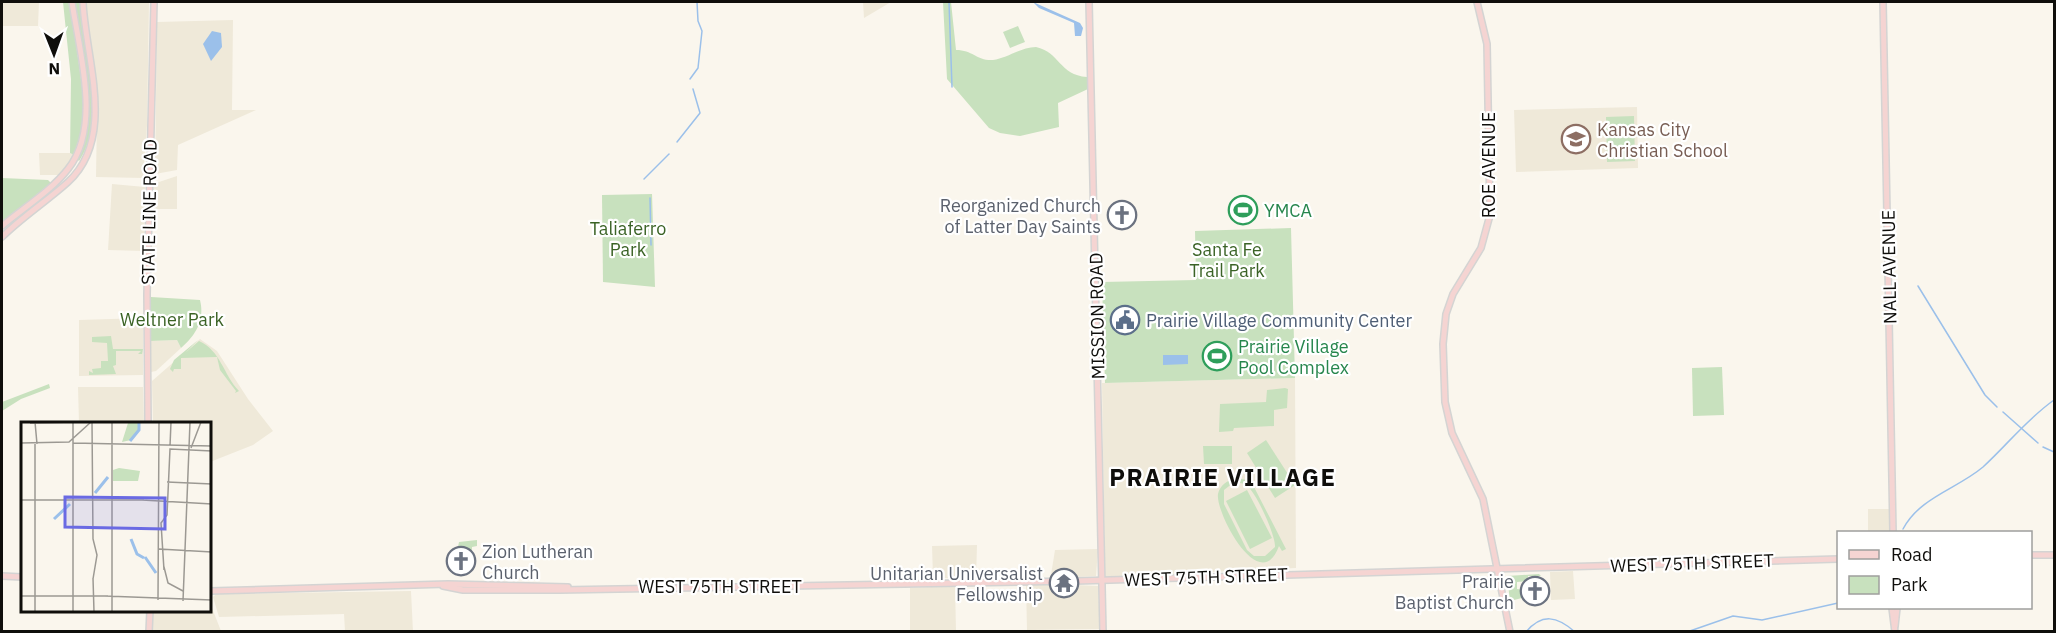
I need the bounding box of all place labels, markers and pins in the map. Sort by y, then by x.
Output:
place label: Kansas City Christian School [1597,118,1728,162]
school or university icon: Kansas City Christian School [1560,123,1592,155]
place label: Reorganized Church of Latter Day Saints [940,194,1101,238]
sports icon: YMCA [1227,194,1259,226]
church icon: Reorganized Church of Latter Day Saints [1106,199,1138,231]
place label: YMCA [1264,199,1312,222]
public building icon: Prairie Village Community Center [1109,304,1141,336]
place label: Prairie Village Community Center [1146,309,1413,332]
place label: Prairie Village Pool Complex [1238,335,1349,379]
sports icon: Prairie Village Pool Complex [1201,340,1233,372]
place label: Zion Lutheran Church [482,540,593,584]
church icon: Zion Lutheran Church [445,545,477,577]
place label: Unitarian Universalist Fellowship [870,562,1043,606]
temple icon: Unitarian Universalist Fellowship [1048,567,1080,599]
place label: Prairie Baptist Church [1395,570,1514,614]
church icon: Prairie Baptist Church [1519,575,1551,607]

